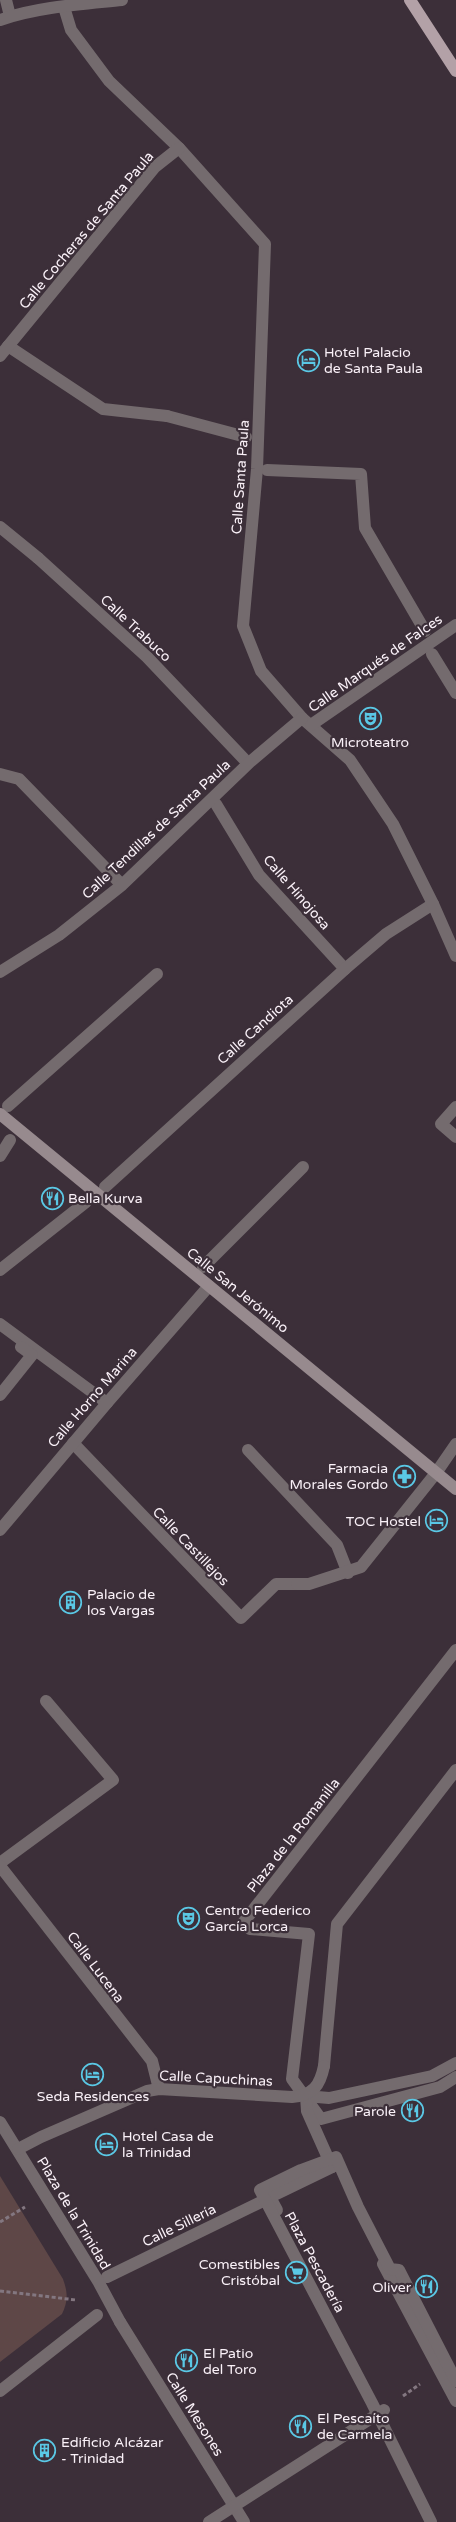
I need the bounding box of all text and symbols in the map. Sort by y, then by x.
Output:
street label: Calle Cocheras de Santa Paula [15,148,157,313]
place label: Hotel Palacio de Santa Paula [324,344,423,377]
hotel icon: Hotel Palacio de Santa Paula [296,348,320,372]
street label: Calle Santa Paula [228,419,253,535]
street label: Calle Trabuco [97,591,174,665]
street label: Calle Marqués de Falces [305,611,446,716]
theatre icon: Microteatro [358,707,382,731]
place label: Microteatro [331,734,409,751]
street label: Calle Tendillas de Santa Paula [79,756,234,903]
street label: Calle Hinojosa [259,851,334,933]
street label: Calle Candiota [214,991,297,1068]
restaurant icon: Bella Kurva [40,1186,64,1210]
place label: Bella Kurva [68,1190,143,1207]
street label: Calle San Jerónimo [183,1244,292,1337]
street label: Calle Horno Marina [44,1344,141,1451]
place label: Farmacia Morales Gordo [290,1460,388,1493]
pharmacy icon: Farmacia Morales Gordo [392,1464,416,1488]
street label: Calle Castillejos [149,1503,233,1589]
hotel icon: TOC Hostel [425,1509,449,1533]
place label: TOC Hostel [346,1513,421,1530]
place label: Palacio de los Vargas [87,1586,155,1619]
building icon: Palacio de los Vargas [59,1590,83,1614]
street label: Plaza de la Romanilla [243,1775,343,1896]
place label: Centro Federico García Lorca [205,1902,311,1935]
theatre icon: Centro Federico García Lorca [177,1906,201,1930]
street label: Calle Lucena [63,1928,128,2006]
hotel icon: Seda Residences [81,2062,105,2086]
street label: Calle Capuchinas [159,2067,273,2090]
place label: Seda Residences [37,2088,149,2105]
restaurant icon: Parole [400,2099,424,2123]
place label: Parole [354,2103,396,2120]
place label: Hotel Casa de la Trinidad [122,2128,214,2161]
hotel icon: Hotel Casa de la Trinidad [94,2132,118,2156]
street label: Plaza de la Trinidad [33,2154,114,2273]
street label: Calle Sillería [140,2200,219,2251]
street label: Plaza Pescadería [281,2209,348,2316]
place label: Comestibles Cristóbal [199,2256,280,2289]
supermarket icon: Comestibles Cristóbal [284,2260,308,2284]
restaurant icon: Oliver [415,2275,439,2299]
place label: Oliver [372,2279,412,2296]
place label: El Patio del Toro [203,2345,257,2378]
restaurant icon: El Patio del Toro [175,2349,199,2373]
street label: Calle Mesones [162,2369,227,2460]
place label: El Pescaíto de Carmela [317,2410,393,2443]
restaurant icon: El Pescaíto de Carmela [289,2414,313,2438]
place label: Edificio Alcázar - Trinidad [61,2434,164,2467]
building icon: Edificio Alcázar - Trinidad [33,2438,57,2462]

